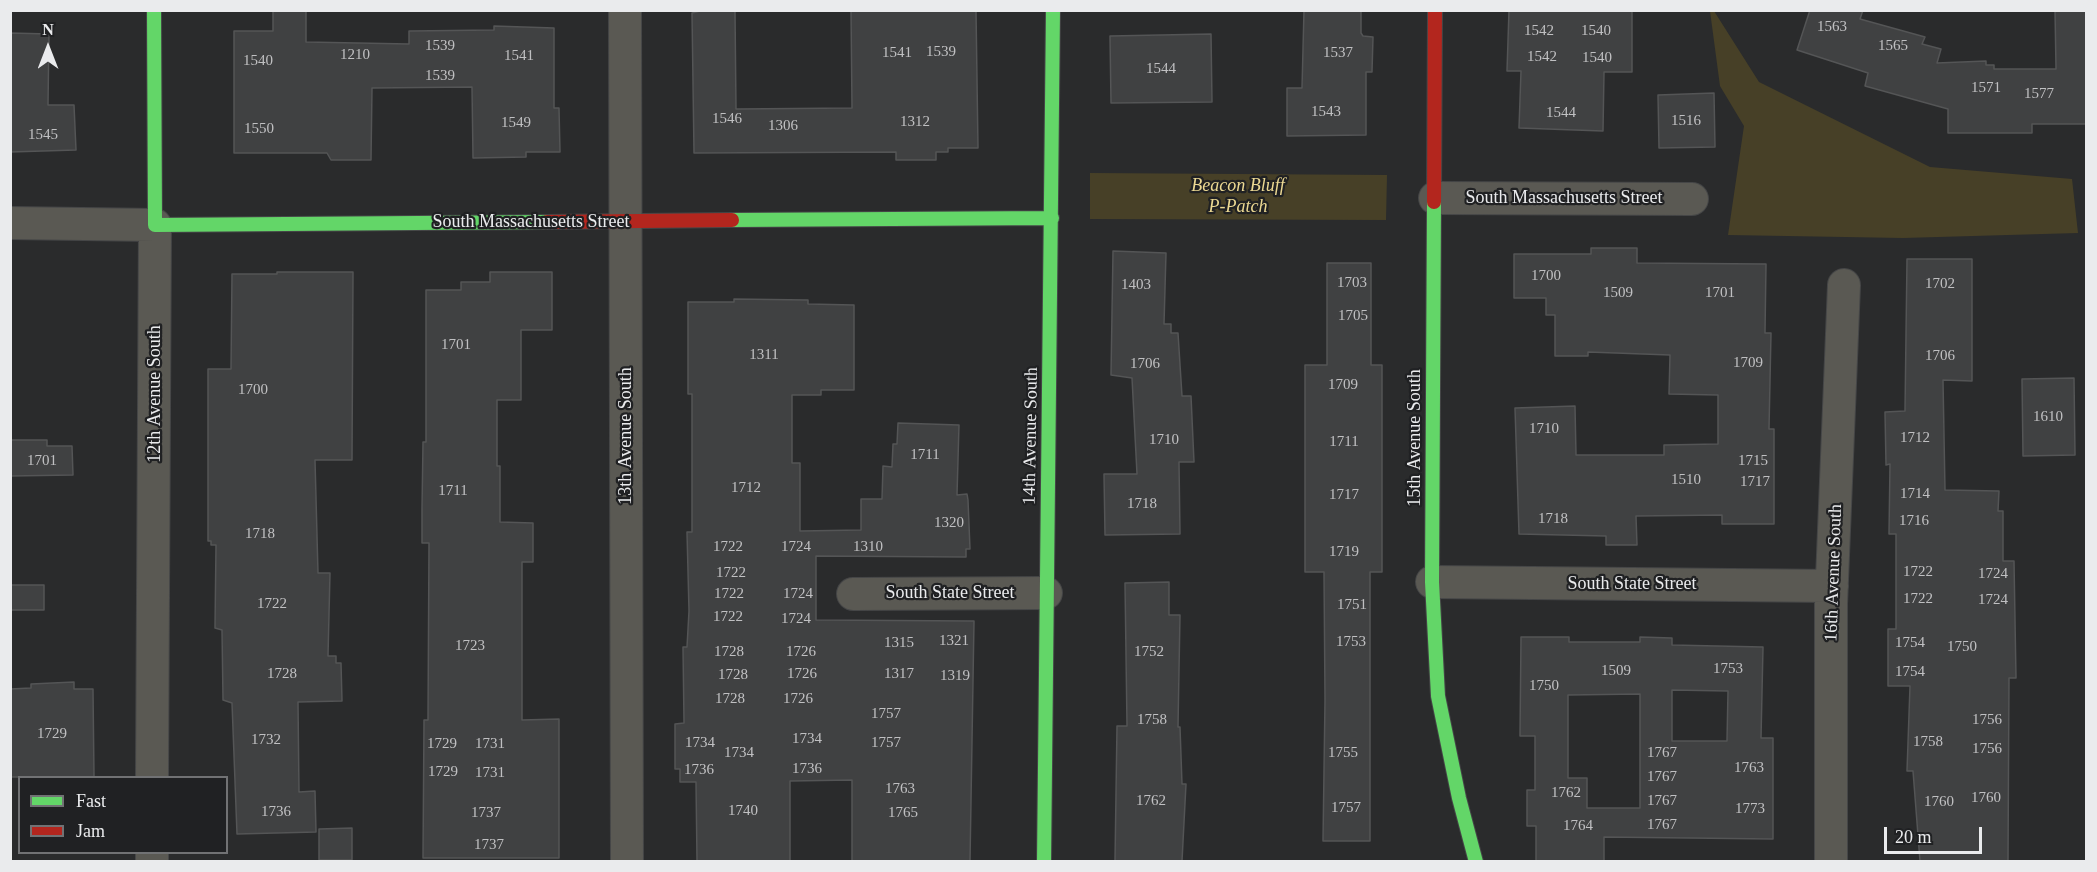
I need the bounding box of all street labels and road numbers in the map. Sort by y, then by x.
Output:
street label: South Massachusetts Street [1466,187,1662,209]
street label: South Massachusetts Street [433,211,629,233]
street label: 12th Avenue South [144,325,166,463]
street label: 13th Avenue South [615,367,637,505]
street label: 14th Avenue South [1019,367,1043,505]
street label: 15th Avenue South [1404,369,1426,507]
street label: 16th Avenue South [1821,504,1847,642]
street label: South State Street [1568,573,1696,595]
street label: South State Street [886,582,1014,604]

